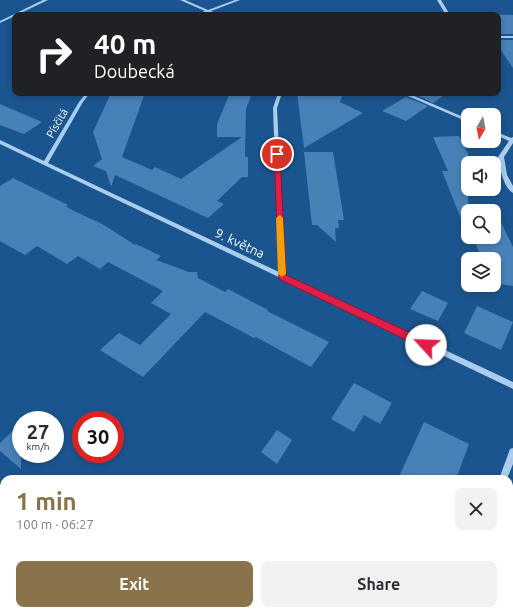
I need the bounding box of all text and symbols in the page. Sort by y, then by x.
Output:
icon: right [28,28,80,80]
text: 40 m [94,28,156,59]
text: Doubecká [94,61,175,81]
street label: Písčitá [44,106,70,140]
north arrow [461,108,501,148]
map controls [461,108,501,292]
pin [260,137,294,171]
icon: arrive [266,143,288,165]
button: sound [461,156,501,196]
button: search [461,204,501,244]
street label: 9. května [213,225,267,261]
button: layers [461,252,501,292]
position arrow [405,324,447,366]
speed limit sign: 30 [72,411,124,463]
text: 27 [27,420,49,443]
text: km/h [26,441,50,452]
text: 1 min [16,488,77,515]
button: close [455,488,497,530]
text: 100 m · 06:27 [16,517,94,531]
button: Exit [16,561,253,607]
button: Share [261,561,497,607]

